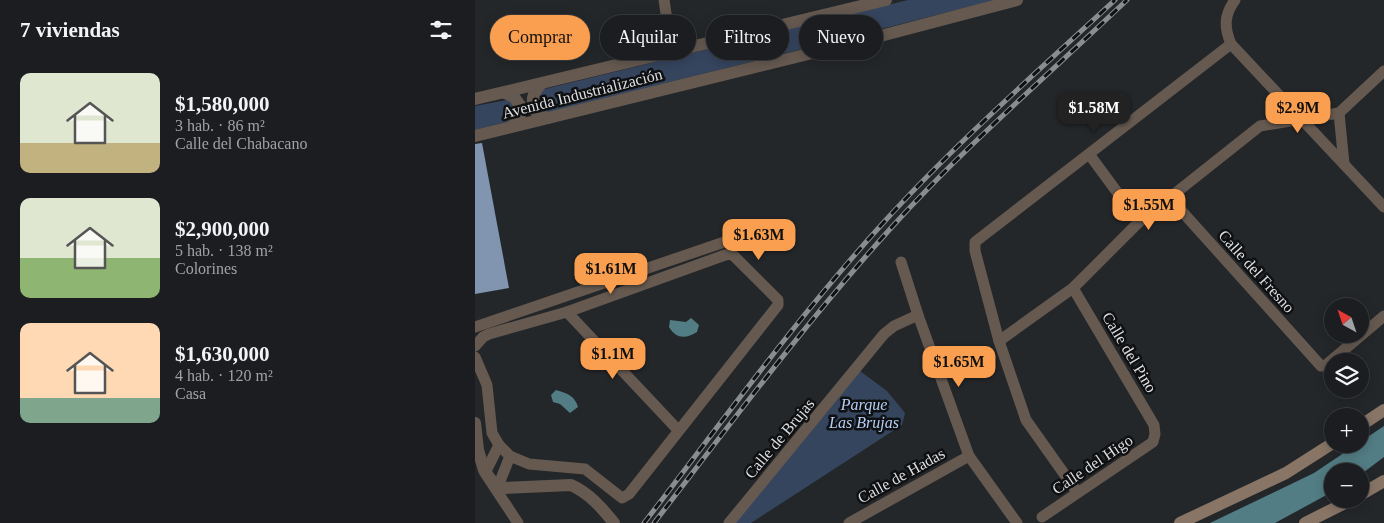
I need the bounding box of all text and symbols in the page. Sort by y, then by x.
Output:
chip: Comprar [490,15,590,60]
chip: Alquilar [600,15,696,60]
chip: Filtros [706,15,789,60]
chip: Nuevo [799,15,883,60]
icon: filters [427,16,455,44]
text: 7 viviendas [20,18,120,42]
street label: Avenida Industrialización [500,65,664,122]
text: $1,580,000 [175,92,270,116]
pin: $1.58M [1053,92,1135,134]
pin: $2.9M [1263,92,1333,134]
icon: home [60,93,120,153]
text: $1.58M [1068,99,1120,116]
text: $2.9M [1276,99,1320,116]
text: 3 hab. · 86 m² [175,117,265,134]
text: Calle del Chabacano [175,135,307,152]
pin: $1.55M [1108,188,1190,231]
text: $1.55M [1123,196,1175,213]
text: $2,900,000 [175,217,270,241]
icon: home [60,218,120,278]
pin: $1.63M [718,218,800,261]
text: $1.63M [733,226,785,243]
street label: Calle del Fresno [1215,227,1298,316]
text: 5 hab. · 138 m² [175,242,273,259]
pin: $1.61M [570,252,652,295]
text: Colorines [175,260,237,277]
text: $1.61M [585,260,637,277]
north arrow [1324,298,1369,342]
map controls [1324,298,1369,508]
street label: Calle del Pino [1099,309,1160,395]
pin: $1.1M [578,338,648,380]
text: $1,630,000 [175,342,270,366]
icon: home [60,343,120,403]
text: $1.1M [591,345,635,362]
pin: $1.65M [918,346,1000,388]
text: $1.65M [933,353,985,370]
button: layers [1324,353,1369,398]
text: 4 hab. · 120 m² [175,367,273,384]
text: Casa [175,385,206,402]
street label: Calle de Brujas [741,395,818,482]
park label: Parque Las Brujas [828,396,899,432]
button: + [1324,408,1369,453]
street label: Calle del Higo [1049,431,1136,498]
street label: Calle de Hadas [855,445,948,506]
button: − [1324,463,1369,508]

